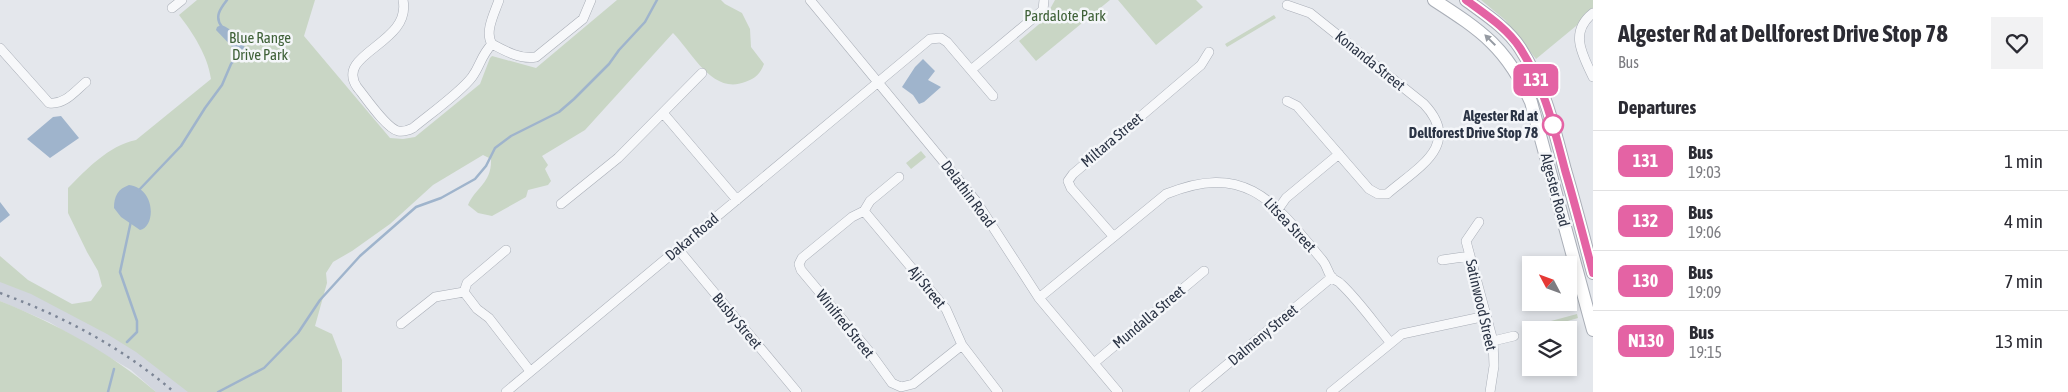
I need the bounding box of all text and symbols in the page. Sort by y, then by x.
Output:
park label: Pardalote Park [1024,7,1106,24]
button: heart [1991,17,2043,69]
text: Algester Rd at Dellforest Drive Stop 78 [1618,20,1948,47]
street label: Konanda Street [1332,27,1409,94]
park label: Blue Range Drive Park [229,29,291,63]
one-way arrow [1484,34,1496,46]
text: Bus [1618,53,1639,71]
line badge: 131 [1507,64,1565,96]
text: 131 [1523,69,1549,90]
text: Departures [1618,96,1696,118]
place label: Algester Rd at Dellforest Drive Stop 78 [1409,107,1539,141]
street label: Miltara Street [1078,109,1146,170]
marker: Algester Rd at Dellforest Drive Stop 78 [1542,114,1564,136]
text: Bus [1688,141,1713,163]
text: 131 [1633,150,1658,171]
text: 1 min [2004,150,2043,172]
street label: Algester Road [1538,151,1573,229]
street label: Delathin Road [938,157,999,230]
text: 19:03 [1688,163,1721,181]
street label: Litsea Street [1261,194,1320,255]
text: Bus [1688,201,1713,223]
street label: Dakar Road [662,210,722,264]
text: 132 [1633,210,1658,231]
text: 4 min [2004,210,2043,232]
text: 19:06 [1688,223,1721,241]
north arrow [1522,256,1578,311]
map controls [1522,256,1577,376]
street label: Satinwood Street [1463,258,1500,352]
text: Bus [1688,261,1713,283]
street label: Aji Street [905,262,949,311]
text: 130 [1633,270,1658,291]
text: 7 min [2004,270,2043,292]
street label: Mundalla Street [1109,282,1188,352]
text: 19:09 [1688,283,1721,301]
street label: Winifred Street [813,286,878,361]
street label: Busby Street [709,289,766,352]
street label: Dalmeny Street [1225,301,1301,369]
button: layers [1522,321,1577,376]
text: Bus [1689,321,1714,343]
text: N130 [1628,330,1664,351]
text: 13 min [1995,330,2043,352]
text: 19:15 [1689,343,1722,361]

